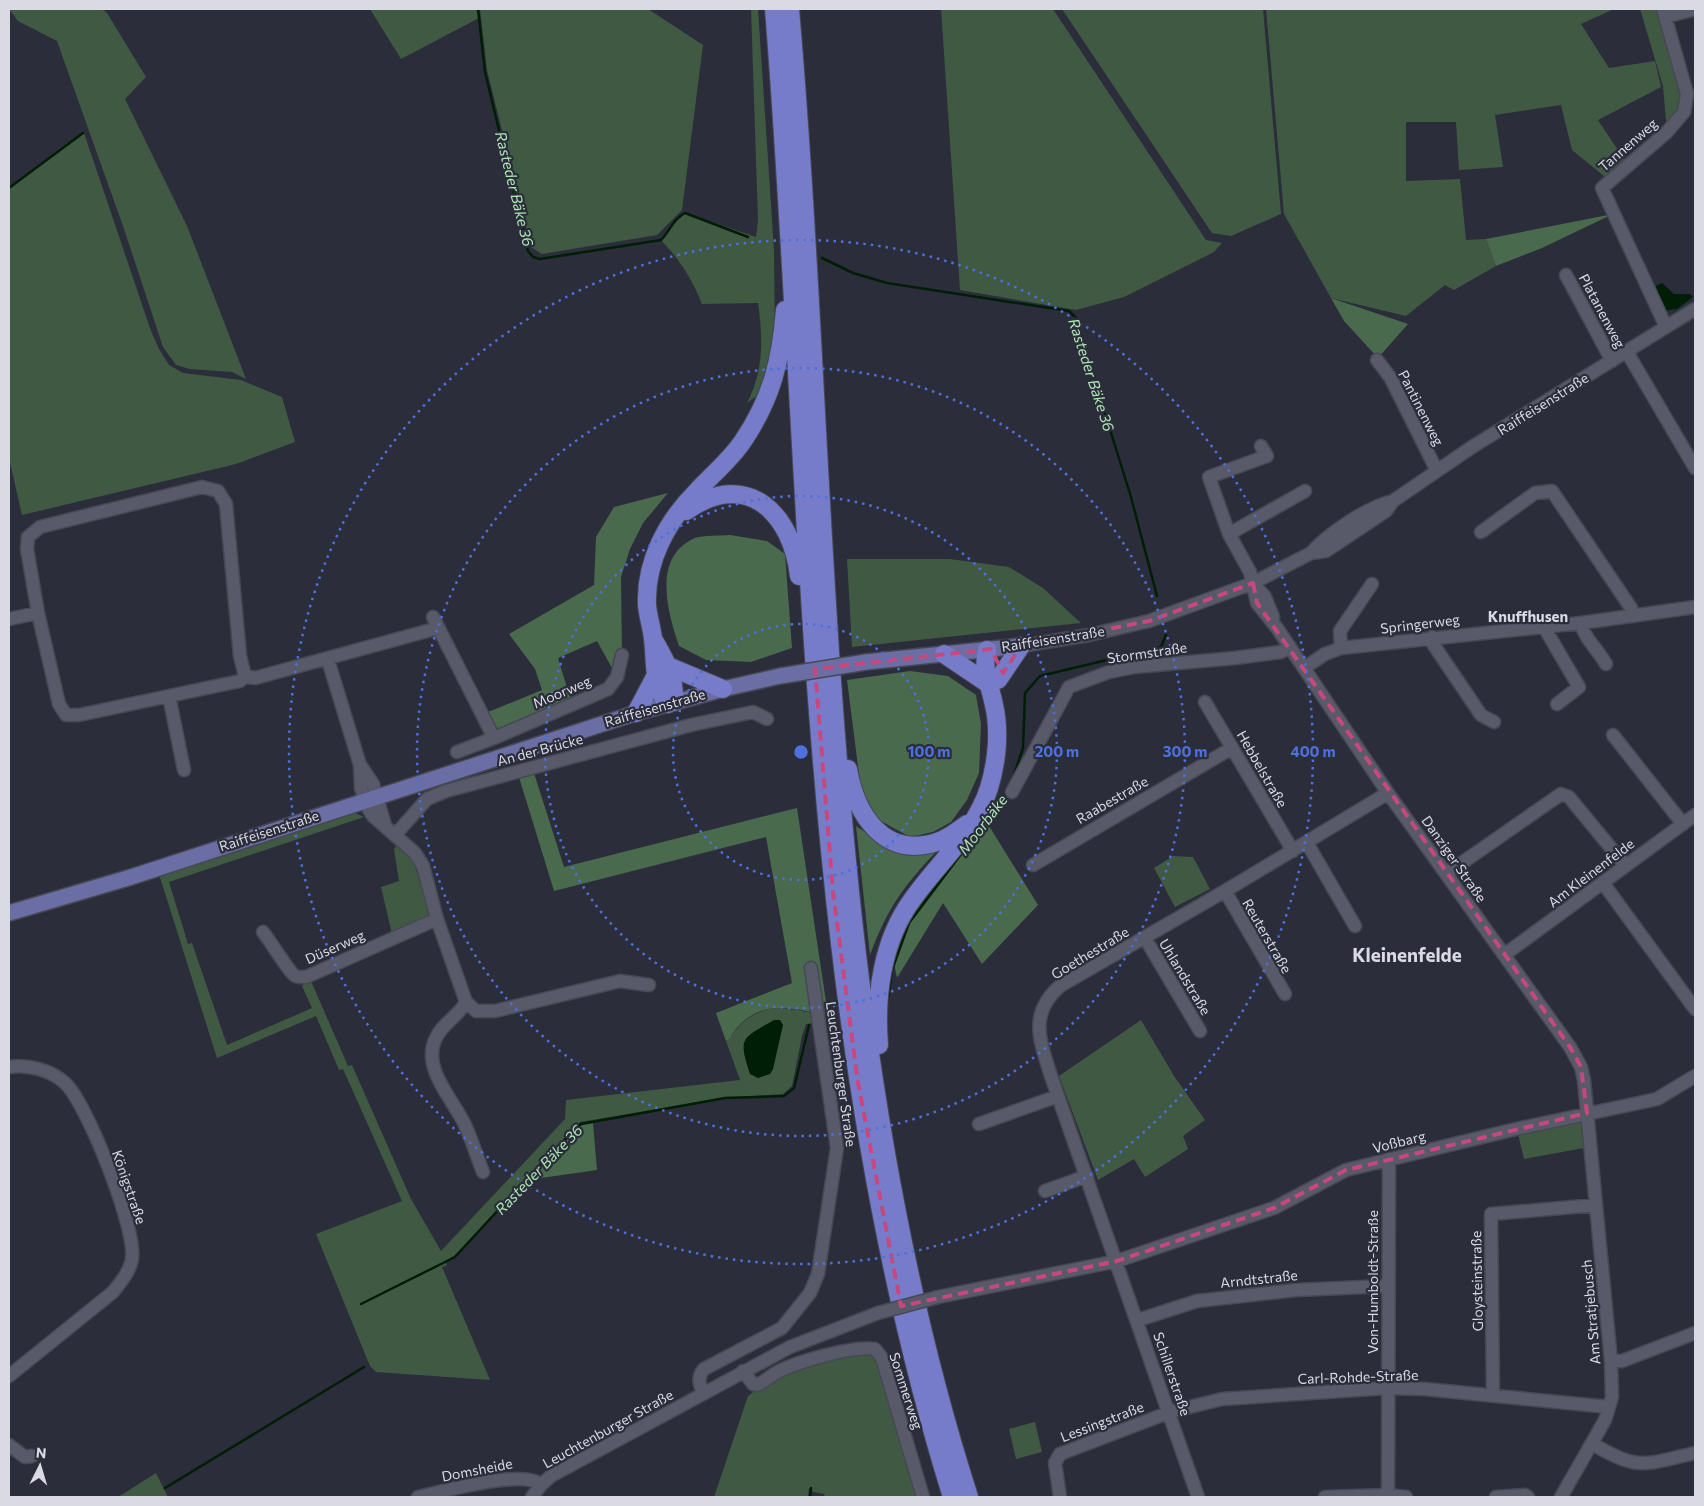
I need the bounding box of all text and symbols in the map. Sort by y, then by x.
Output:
street label: Tannenweg [1595,114,1661,175]
water label: Rasteder Bäke 36 [492,129,538,248]
street label: Platanenweg [1576,271,1629,351]
water label: Rasteder Bäke 36 [1065,316,1119,433]
street label: Pantinenweg [1395,367,1448,449]
street label: Raiffeisenstraße [1494,369,1591,438]
district label: Knuffhusen [1488,607,1568,625]
street label: Springerweg [1379,610,1461,637]
street label: Raiffeisenstraße [1000,622,1106,655]
street label: Stormstraße [1106,638,1188,667]
street label: Moorweg [530,672,594,711]
street label: Raiffeisenstraße [602,685,707,730]
street label: Hebbelstraße [1234,727,1291,810]
street label: An der Brücke [495,730,585,769]
text: 100 m [908,742,950,760]
text: 200 m [1035,742,1079,760]
text: 300 m [1163,742,1207,760]
text: 400 m [1290,742,1336,760]
centre of rings [792,743,810,761]
street label: Raabestraße [1073,772,1151,827]
water label: Moorbäke [954,791,1011,858]
street label: Raiffeisenstraße [217,806,321,855]
street label: Danziger Straße [1418,812,1491,905]
street label: Am Kleinenfelde [1544,835,1637,911]
street label: Reuterstraße [1239,895,1296,976]
street label: Goethestraße [1048,923,1132,982]
street label: Düserweg [302,926,368,967]
street label: Uhlandstraße [1156,936,1215,1018]
district label: Kleinenfelde [1352,943,1462,966]
street label: Leuchtenburger Straße [823,1000,860,1148]
water label: Rasteder Bäke 36 [491,1121,586,1218]
street label: Voßbarg [1371,1127,1428,1156]
street label: Königstraße [109,1148,150,1226]
street label: Von-Humboldt-Straße [1364,1210,1381,1354]
street label: Gloysteinstraße [1467,1230,1486,1332]
street label: Am Stratjebusch [1577,1259,1604,1365]
street label: Arndtstraße [1219,1266,1299,1291]
street label: Schillerstraße [1150,1330,1195,1418]
street label: Sommerweg [886,1350,927,1432]
street label: Carl-Rohde-Straße [1297,1366,1419,1387]
street label: Leuchtenburger Straße [540,1386,676,1472]
street label: Lessingstraße [1058,1398,1146,1445]
north arrow [15,1441,65,1491]
text: N [35,1444,47,1461]
street label: Domsheide [440,1454,514,1485]

